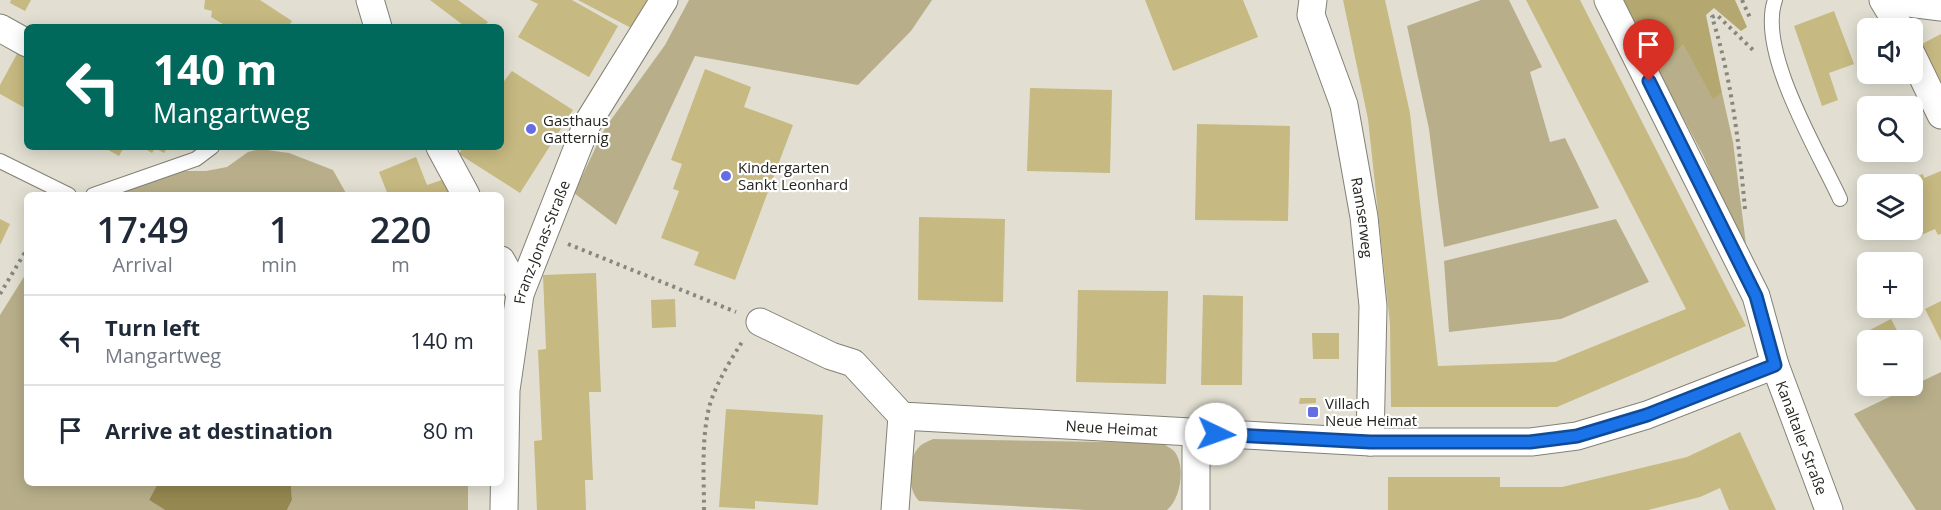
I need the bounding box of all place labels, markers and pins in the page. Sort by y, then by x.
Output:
pin [1623,19,1674,81]
place label: Gasthaus Gatternig [543,110,609,147]
marker: Gasthaus Gatternig [524,122,538,136]
place label: Kindergarten Sankt Leonhard [738,157,848,194]
marker: Kindergarten Sankt Leonhard [719,169,733,183]
place label: Villach Neue Heimat [1325,393,1417,430]
marker: Villach Neue Heimat [1306,405,1320,419]

